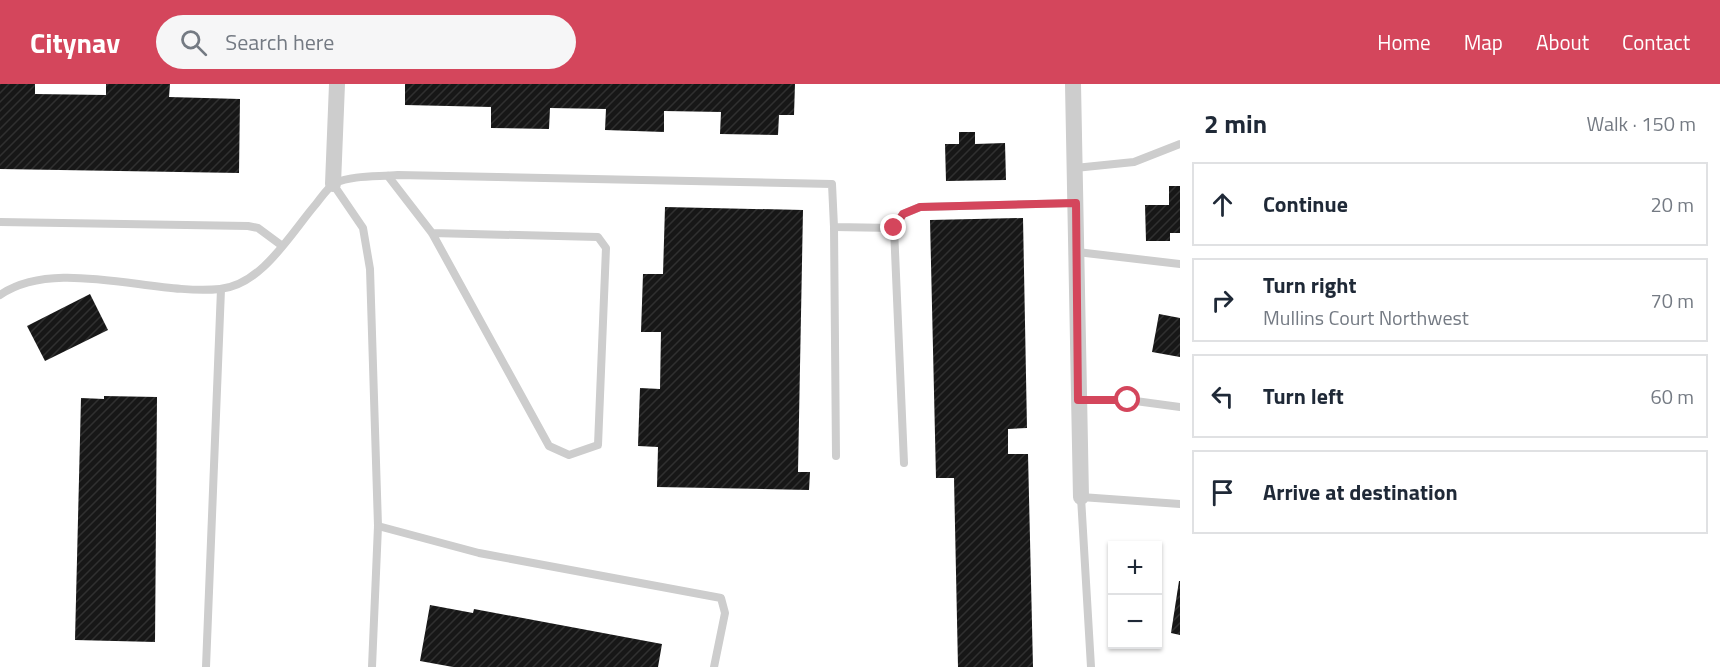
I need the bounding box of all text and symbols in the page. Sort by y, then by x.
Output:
search box [156,15,576,69]
text: Citynav [30,21,120,64]
text: Search here [225,25,334,59]
icon: search [177,26,210,59]
text: Home [1377,26,1431,58]
text: Map [1464,26,1503,58]
text: About [1536,26,1589,58]
text: Contact [1622,26,1690,58]
text: 2 min [1204,104,1267,143]
text: Walk · 150 m [1587,108,1696,139]
text: Continue [1263,187,1348,221]
icon: ahead [1206,188,1239,221]
text: 20 m [1650,189,1694,220]
route end [880,214,906,240]
text: Turn right [1263,268,1357,302]
icon: right [1206,284,1239,317]
text: 70 m [1650,285,1694,316]
text: Mullins Court Northwest [1263,302,1469,333]
text: Turn left [1263,379,1344,413]
icon: left [1206,380,1239,413]
text: 60 m [1650,381,1694,412]
route start [1114,386,1140,412]
text: Arrive at destination [1263,475,1458,509]
icon: arrive [1206,476,1239,509]
map controls [1108,541,1162,649]
button: + [1108,541,1162,595]
button: − [1108,595,1162,649]

